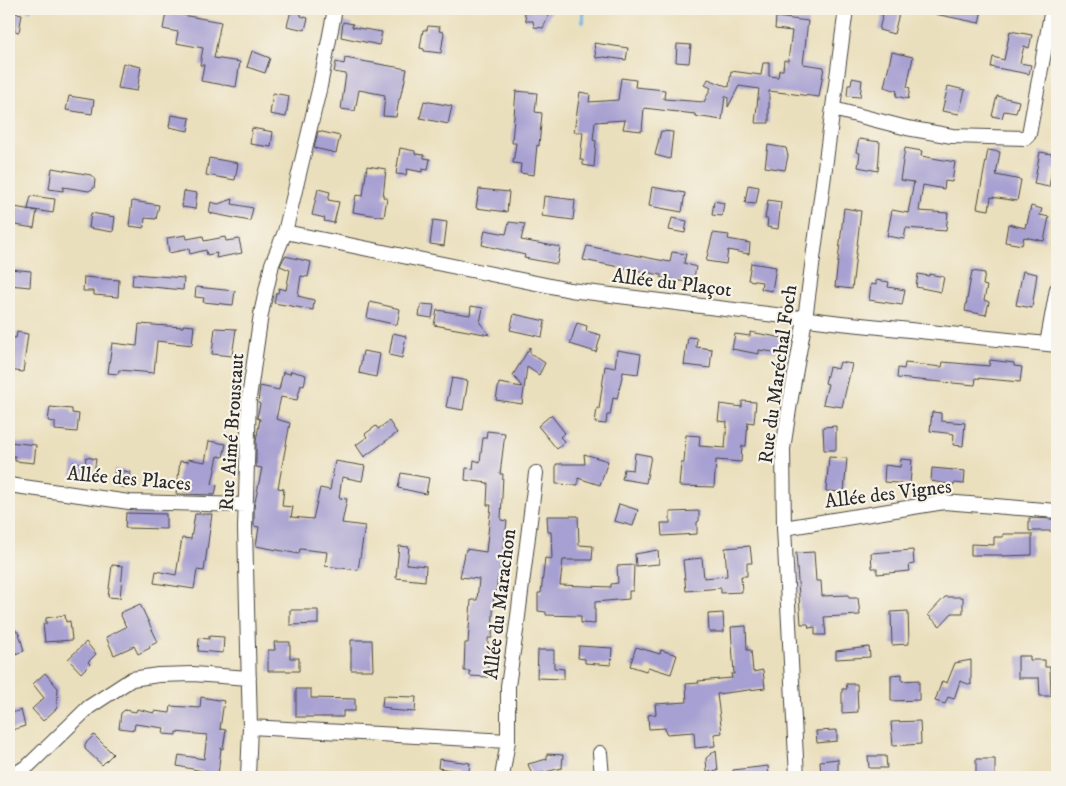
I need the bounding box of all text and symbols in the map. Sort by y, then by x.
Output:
street label: Allée du Plaçot [611,264,733,303]
street label: Rue du Maréchal Foch [754,283,803,465]
street label: Rue Aimé Broustaut [215,352,250,512]
street label: Allée des Places [66,462,192,497]
street label: Allée des Vignes [823,474,953,515]
street label: Allée du Marachon [479,527,522,681]

